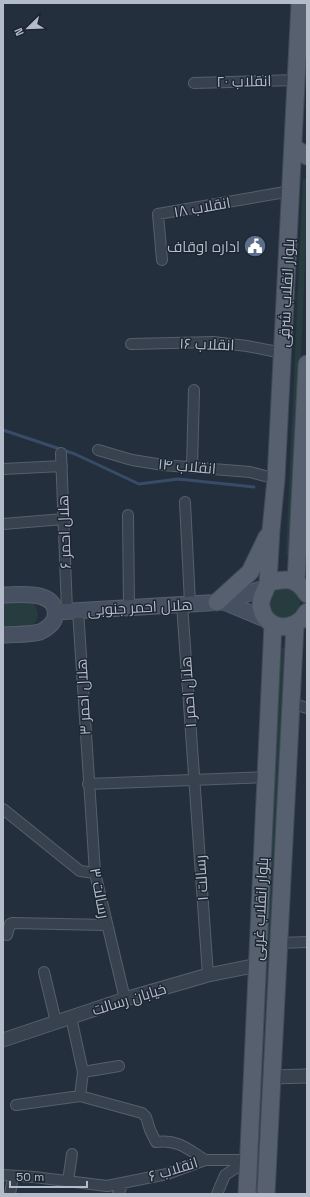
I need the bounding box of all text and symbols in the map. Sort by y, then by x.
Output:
north arrow [8,8,48,48]
text: N [11,26,27,38]
street label: انقلاب ۲۰ [216,71,272,91]
street label: انقلاب ۱۸ [172,193,232,221]
public building icon: اداره اوقاف [242,233,268,259]
place label: اداره اوقاف [167,237,240,256]
street label: بلوار انقلاب شرقی [274,238,299,348]
street label: انقلاب ۱۶ [179,334,235,354]
street label: انقلاب ۱۴ [157,454,217,478]
street label: هلال احمر ۶ [53,495,75,569]
street label: هلال احمر جنوبی [87,595,193,620]
street label: هلال احمر ۱ [176,656,200,728]
street label: هلال احمر ۳ [72,658,94,736]
street label: رسالت ۱ [190,855,212,901]
street label: بلوار انقلاب غربی [248,857,273,961]
street label: رسالت ۳ [86,866,114,920]
street label: خیابان رسالت [90,979,169,1020]
street label: انقلاب ۶ [146,1153,200,1185]
scale bar [10,1163,87,1189]
text: 50 m [16,1169,44,1185]

